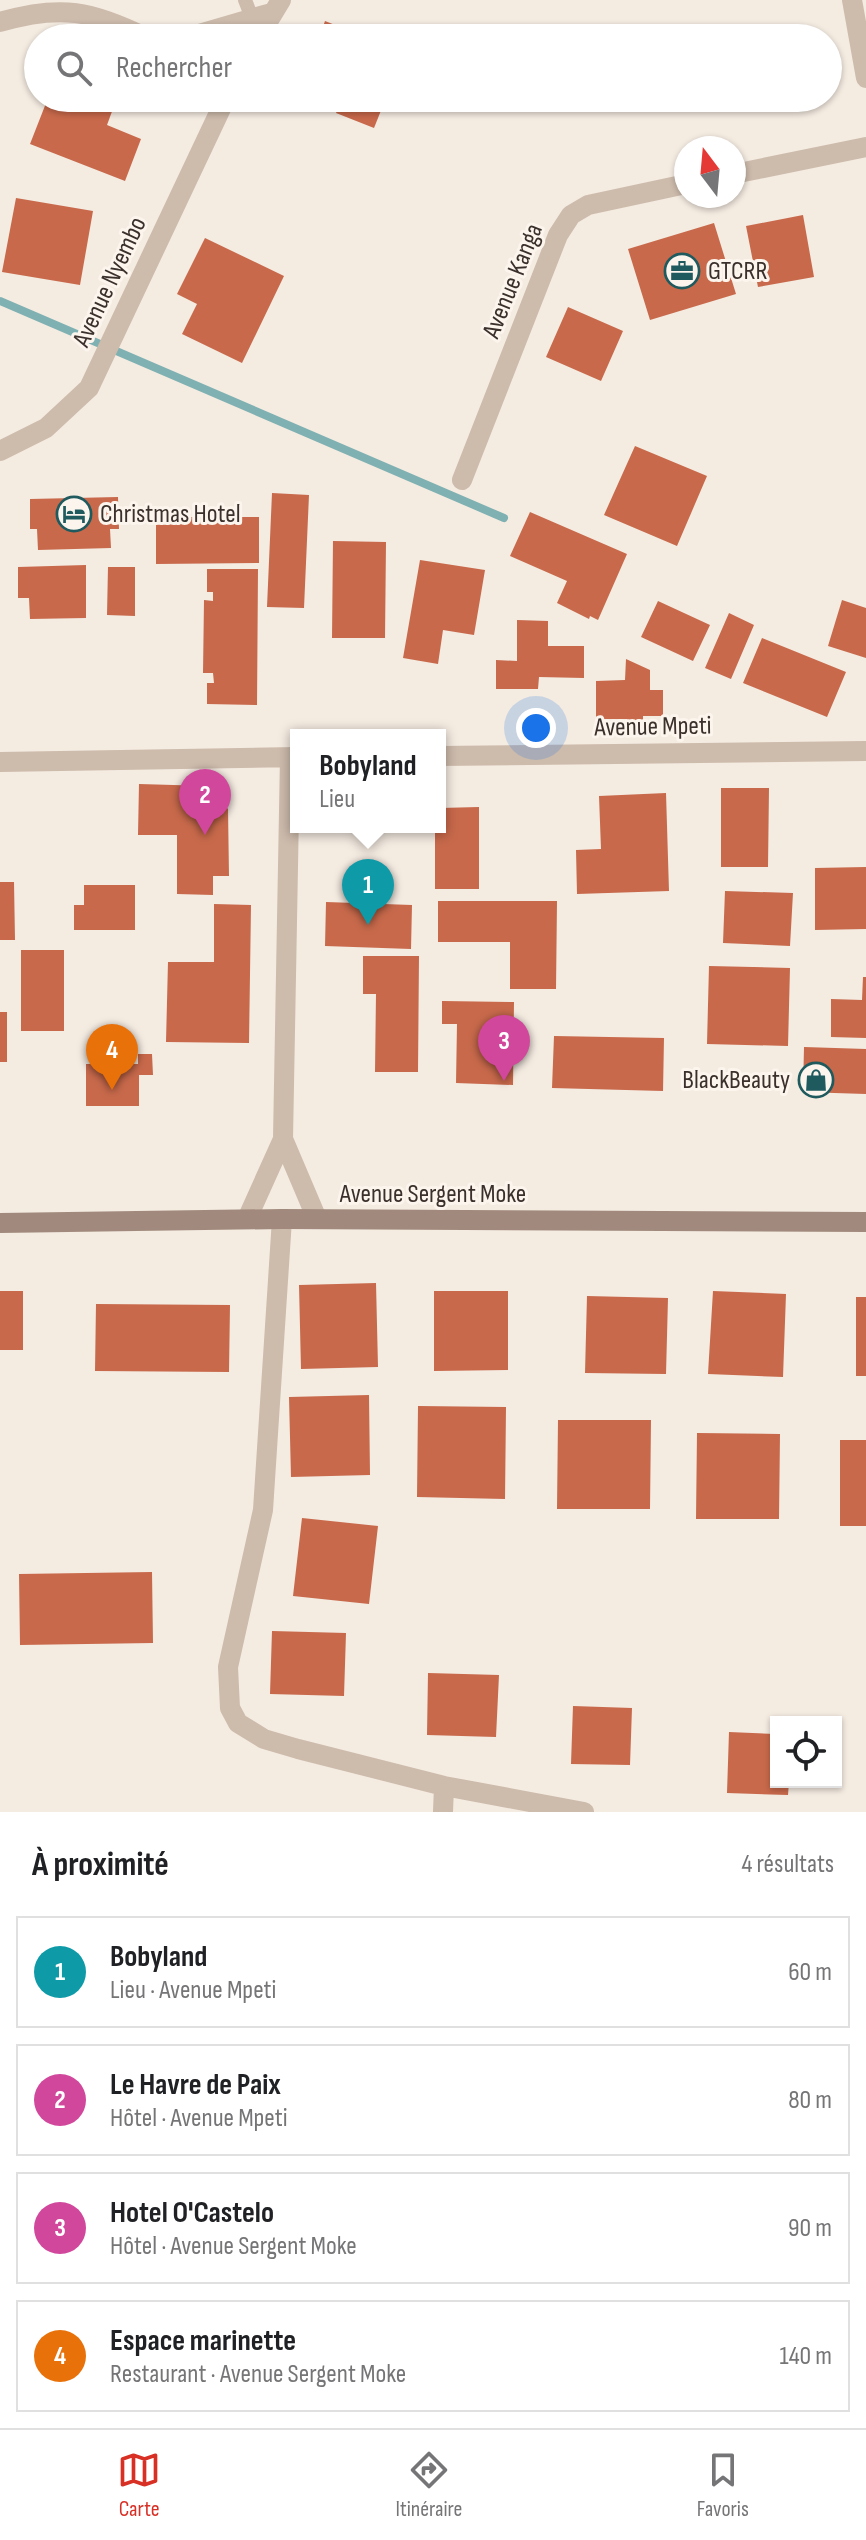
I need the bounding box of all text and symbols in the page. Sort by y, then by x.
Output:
search box [24,24,842,112]
icon: search [52,46,96,90]
text: Rechercher [116,50,232,86]
north arrow [674,136,746,208]
street label: Avenue Nyembo [66,212,154,353]
street label: Avenue Kanga [476,219,550,344]
office icon: GTCRR [663,252,701,290]
place label: GTCRR [708,256,768,287]
hotel icon: Christmas Hotel [55,495,93,533]
place label: Christmas Hotel [100,499,240,530]
your location [516,708,556,748]
street label: Avenue Mpeti [593,710,712,744]
popup [290,729,446,833]
text: Bobyland [319,748,417,784]
pin: 2 [179,769,231,835]
text: Lieu [319,784,355,815]
pin: 1 [342,859,394,925]
pin: 3 [478,1015,530,1081]
pin: 4 [86,1024,138,1090]
shop icon: BlackBeauty [797,1061,835,1099]
place label: BlackBeauty [682,1065,790,1096]
street label: Avenue Sergent Moke [339,1179,526,1210]
map controls [770,1716,842,1788]
button: locate [770,1716,842,1788]
text: À proximité [32,1844,169,1885]
text: 4 résultats [742,1849,834,1880]
text: Bobyland [110,1939,207,1975]
text: 1 [55,1957,65,1988]
text: 60 m [788,1957,832,1988]
text: Lieu · Avenue Mpeti [110,1975,276,2006]
text: Le Havre de Paix [110,2067,281,2103]
text: 2 [54,2085,66,2116]
text: 80 m [788,2085,832,2116]
text: Hôtel · Avenue Mpeti [110,2103,288,2134]
text: Hotel O'Castelo [110,2195,274,2231]
text: 3 [54,2213,66,2244]
text: 90 m [788,2213,832,2244]
text: Hôtel · Avenue Sergent Moke [110,2231,357,2262]
text: Espace marinette [110,2323,296,2359]
text: 4 [54,2341,66,2372]
text: 140 m [780,2341,832,2372]
text: Restaurant · Avenue Sergent Moke [110,2359,406,2390]
tab: Carte [117,2448,161,2523]
tab: Itinéraire [396,2448,462,2523]
tab: Favoris [697,2448,749,2523]

